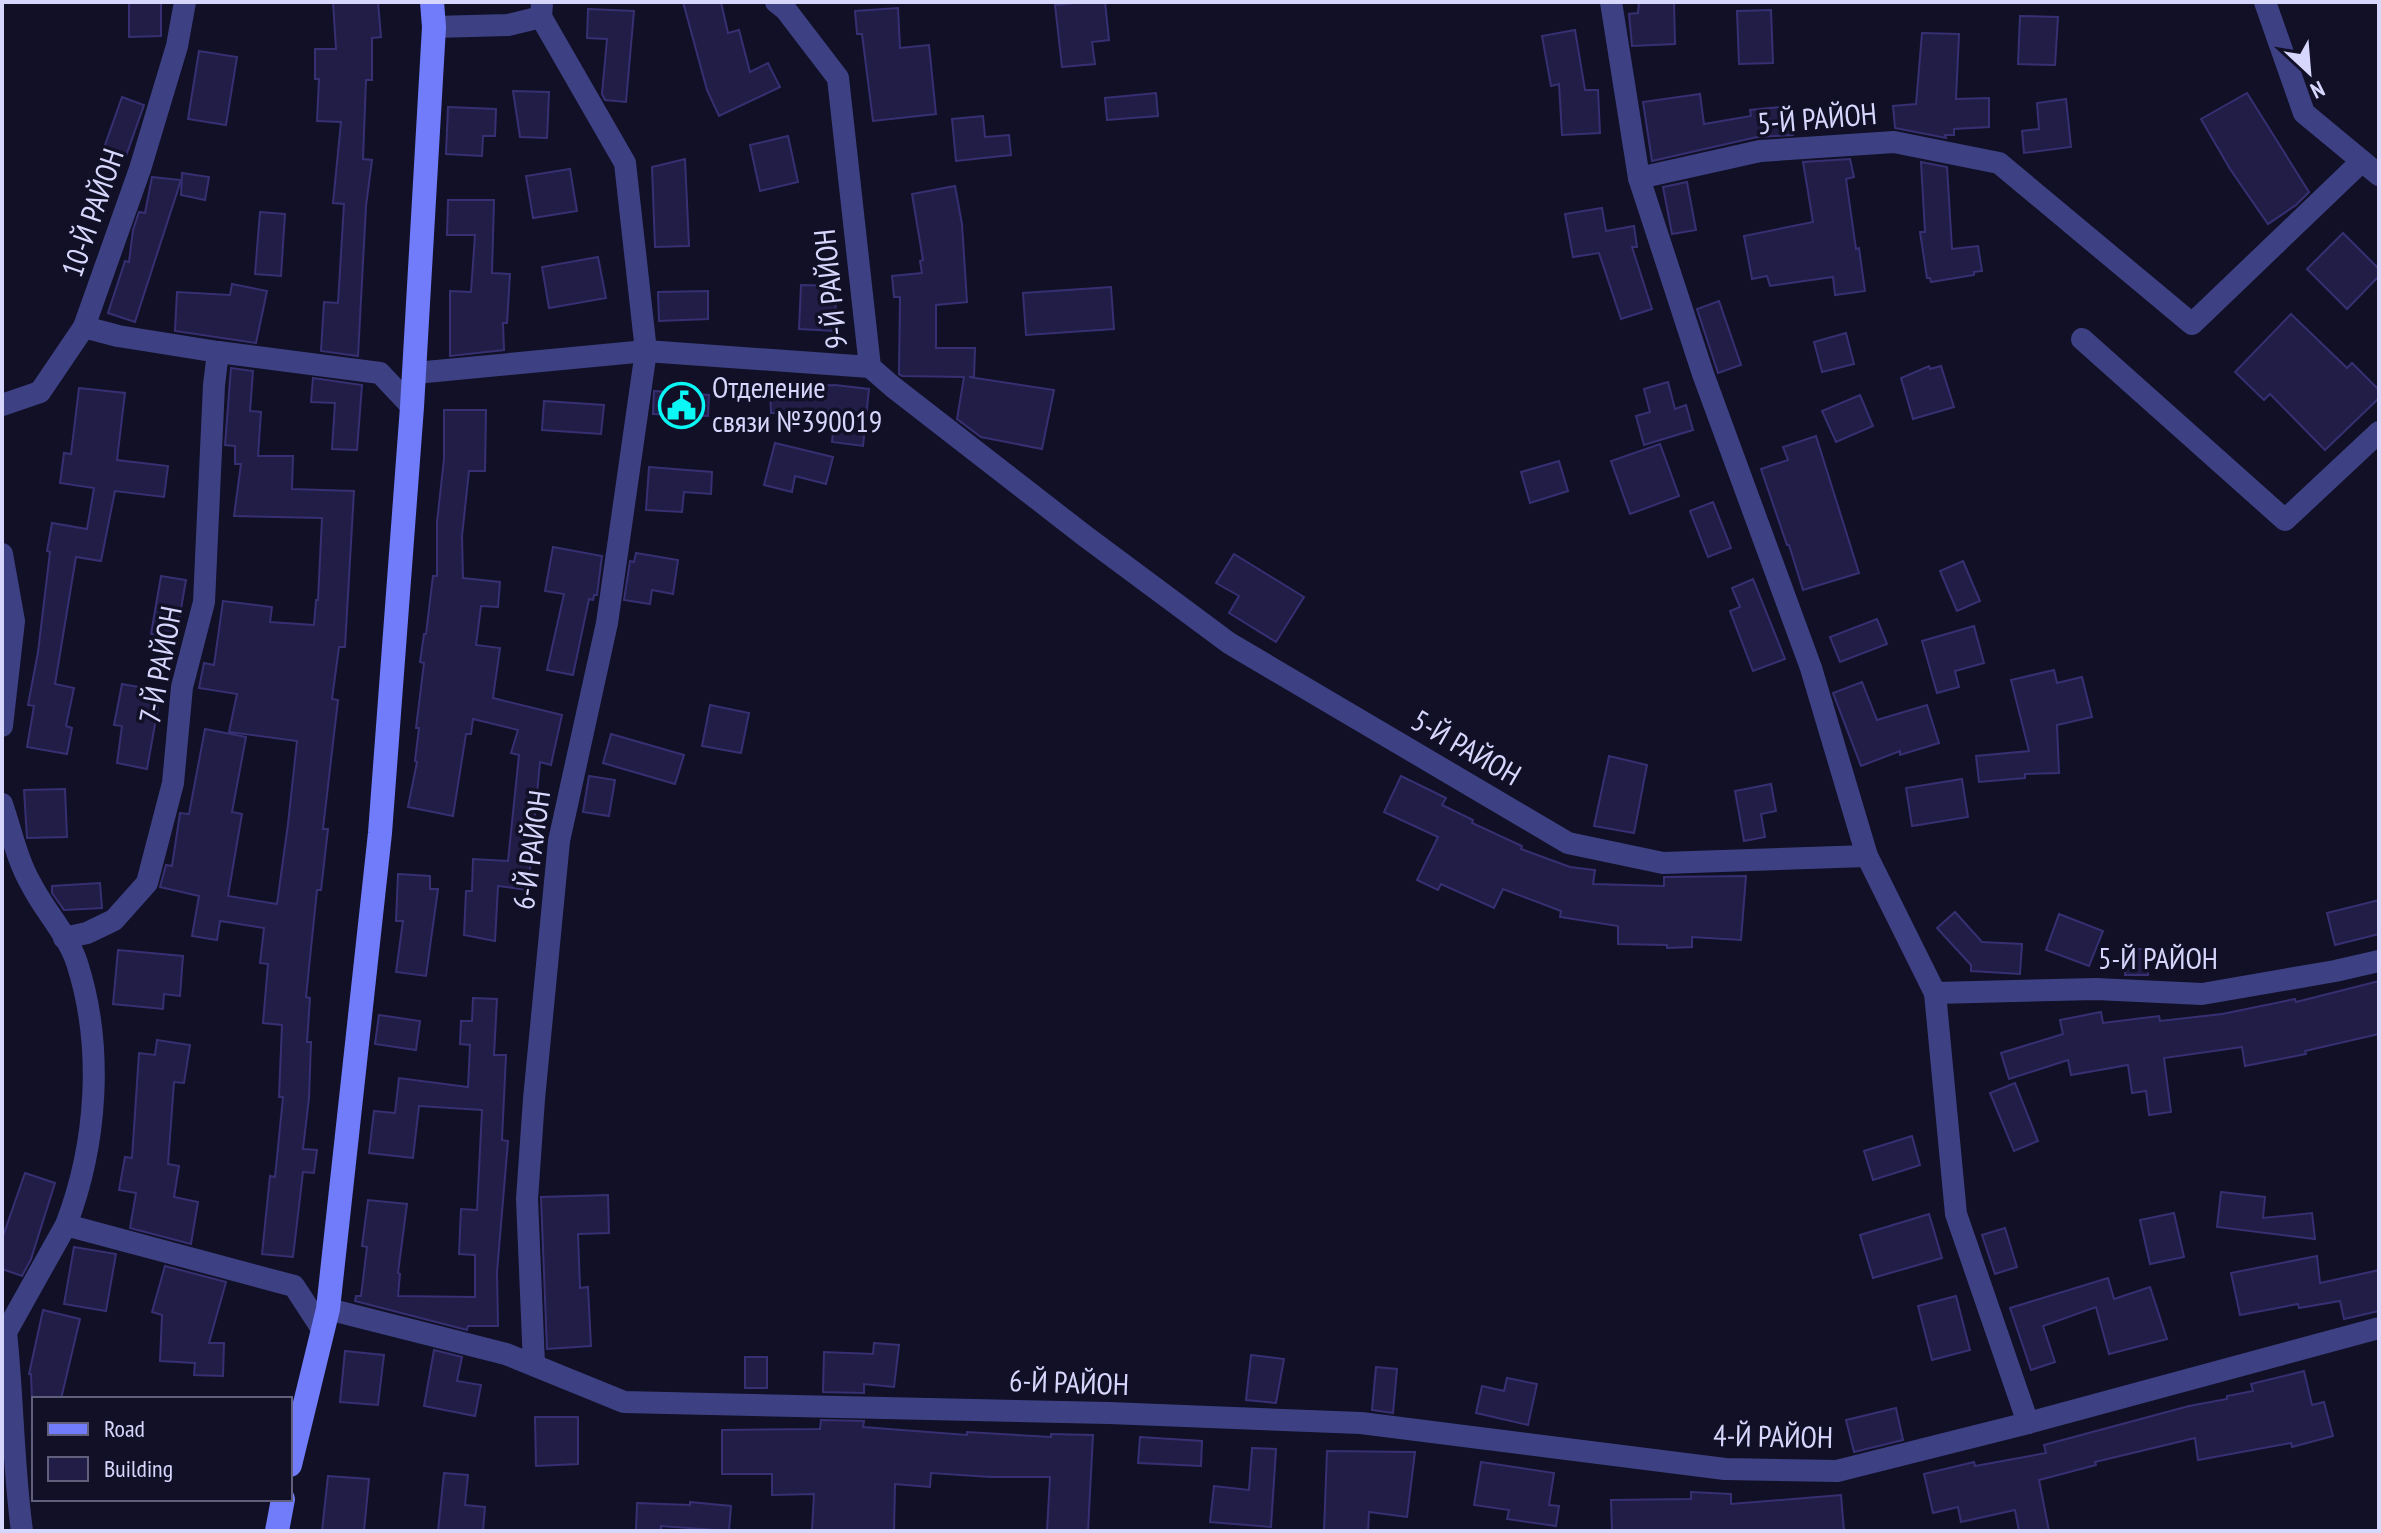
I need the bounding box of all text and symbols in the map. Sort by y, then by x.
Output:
north arrow [2269,32,2349,112]
text: N [2306,75,2329,105]
street label: 5-Й РАЙОН [1755,93,1878,142]
street label: 10-Й РАЙОН [51,143,132,282]
street label: 9-Й РАЙОН [804,227,855,351]
place label: Отделение связи №390019 [712,367,882,440]
public building icon: Отделение связи №390019 [657,381,705,429]
street label: 7-Й РАЙОН [129,603,190,727]
street label: 5-Й РАЙОН [1405,700,1528,794]
street label: 6-Й РАЙОН [503,788,558,912]
street label: 5-Й РАЙОН [2098,938,2218,977]
street label: 6-Й РАЙОН [1008,1360,1130,1403]
legend [32,1397,292,1501]
text: Road [104,1413,145,1444]
street label: 4-Й РАЙОН [1713,1415,1833,1456]
text: Building [104,1453,173,1484]

